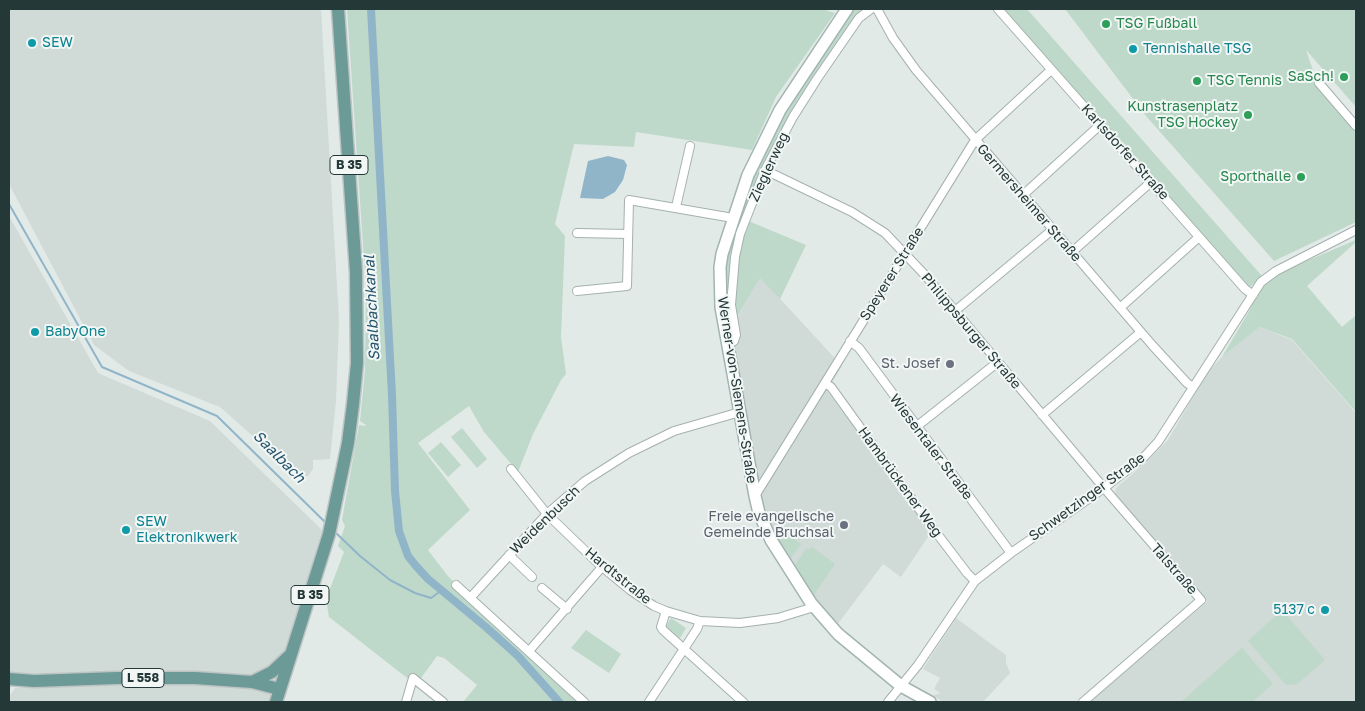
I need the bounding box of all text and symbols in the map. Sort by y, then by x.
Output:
place label: TSG Fußball [1116,16,1197,32]
marker: TSG Fußball [1100,18,1112,30]
place label: SEW [42,35,73,51]
marker: SEW [26,37,38,49]
place label: Tennishalle TSG [1143,41,1251,57]
marker: Tennishalle TSG [1127,43,1139,55]
place label: SaSch! [1288,69,1334,85]
marker: SaSch! [1338,71,1350,83]
place label: TSG Tennis [1207,73,1282,89]
marker: TSG Tennis [1191,75,1203,87]
place label: Kunstrasenplatz TSG Hockey [1127,99,1238,132]
street label: Karlsdorfer Straße [1077,101,1173,203]
marker: Kunstrasenplatz TSG Hockey [1242,109,1254,121]
street label: Zieglerweg [746,129,792,205]
street label: Germersheimer Straße [973,141,1085,265]
road number: B 35 [330,156,368,174]
place label: Sporthalle [1220,169,1291,185]
marker: Sporthalle [1295,171,1307,183]
street label: Speyerer Straße [856,224,928,324]
water label: Saalbachkanal [360,255,384,361]
street label: Philippsburger Straße [918,270,1024,392]
street label: Werner-von-Siemens-Straße [714,295,760,485]
place label: BabyOne [45,324,106,340]
marker: BabyOne [29,326,41,338]
place label: St. Josef [881,356,940,372]
marker: St. Josef [944,358,956,370]
street label: Wiesentaler Straße [886,391,976,503]
street label: Hambrückener Weg [854,424,946,540]
water label: Saalbach [249,427,309,487]
street label: Schwetzinger Straße [1026,449,1148,545]
street label: Weidenbusch [506,482,584,558]
place label: Freie evangelische Gemeinde Bruchsal [704,509,834,542]
place label: SEW Elektronikwerk [136,514,238,546]
marker: Freie evangelische Gemeinde Bruchsal [838,519,850,531]
marker: SEW Elektronikwerk [120,524,132,536]
street label: Talstraße [1147,540,1201,598]
street label: Hardtstraße [581,544,655,608]
road number: B 35 [291,586,329,604]
place label: 5137 c [1273,602,1315,618]
marker: 5137 c [1319,604,1331,616]
road number: L 558 [122,668,164,688]

